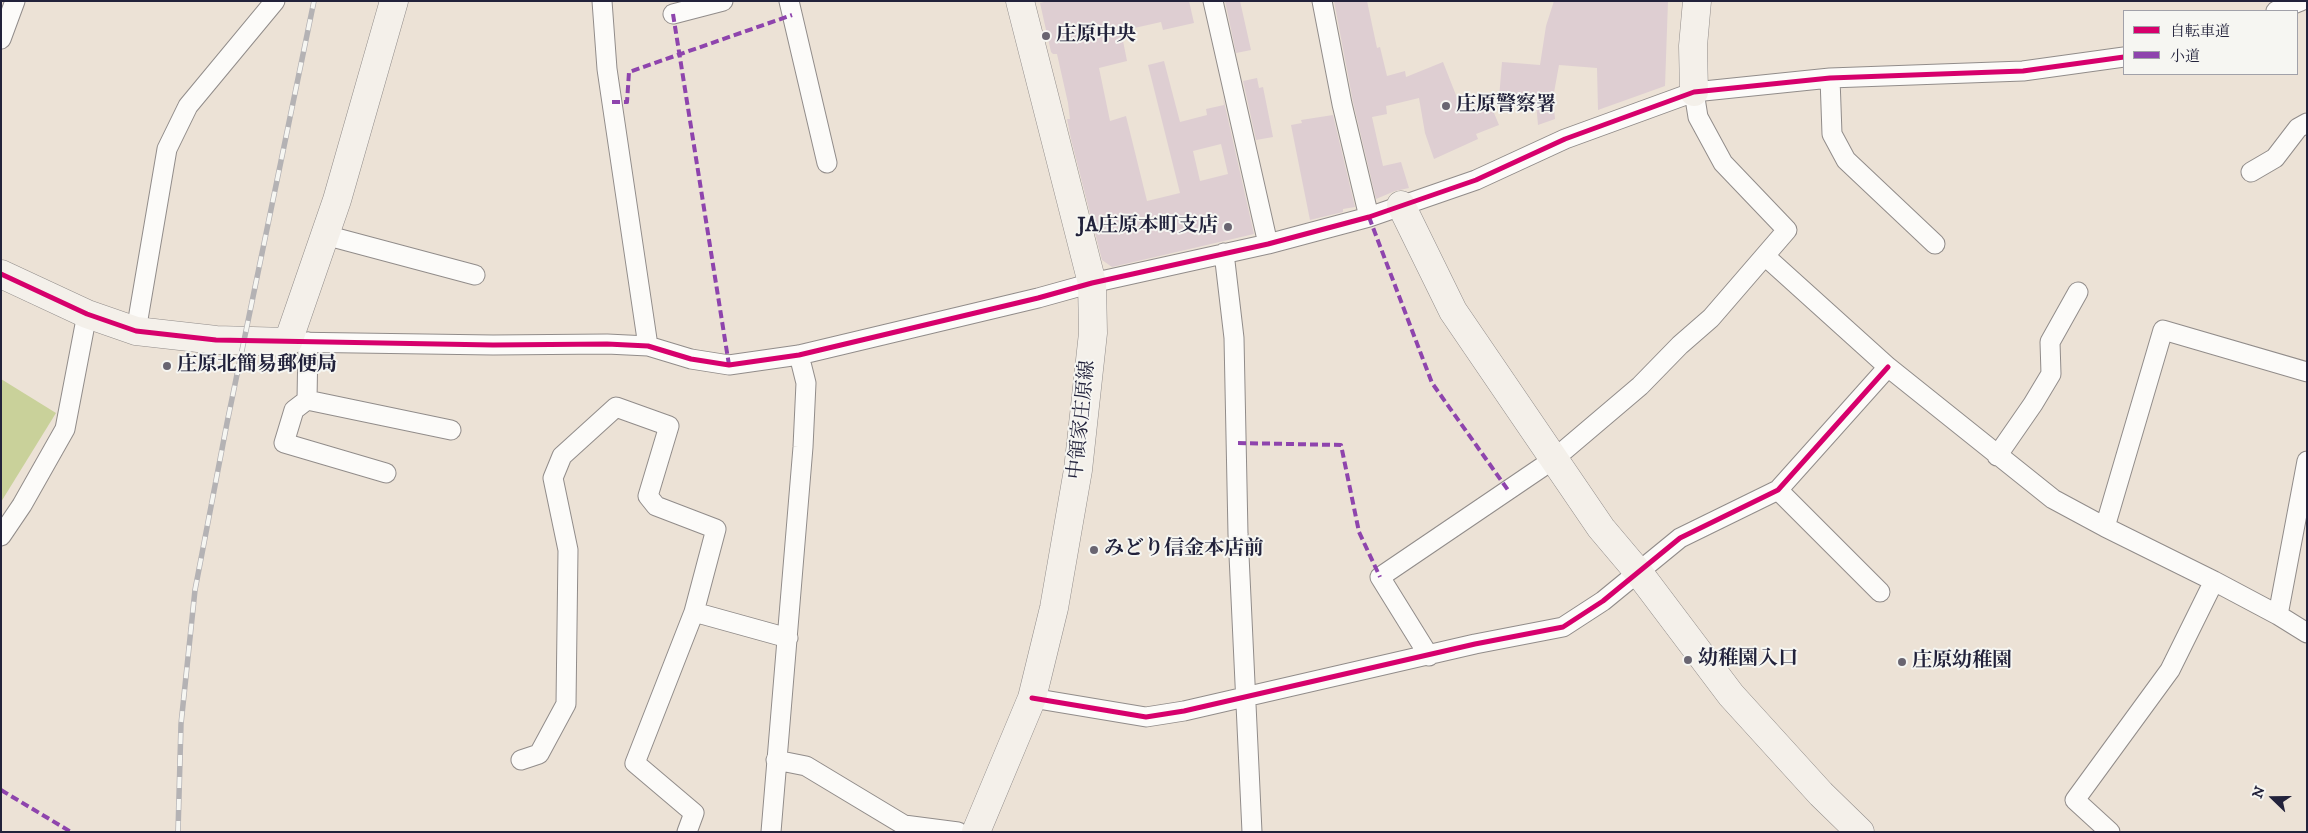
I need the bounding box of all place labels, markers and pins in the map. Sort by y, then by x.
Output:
place label: 庄原中央 [1056,24,1136,48]
marker: 庄原中央 [1040,30,1052,42]
place label: 庄原警察署 [1456,94,1556,118]
marker: 庄原警察署 [1440,100,1452,112]
place label: JA庄原本町支店 [1078,215,1218,239]
marker: JA庄原本町支店 [1222,221,1234,233]
place label: 庄原北簡易郵便局 [177,354,337,378]
marker: 庄原北簡易郵便局 [161,360,173,372]
place label: みどり信金本店前 [1104,538,1264,562]
marker: みどり信金本店前 [1088,544,1100,556]
place label: 幼稚園入口 [1698,648,1798,672]
place label: 庄原幼稚園 [1912,650,2012,674]
marker: 幼稚園入口 [1682,654,1694,666]
marker: 庄原幼稚園 [1896,656,1908,668]

